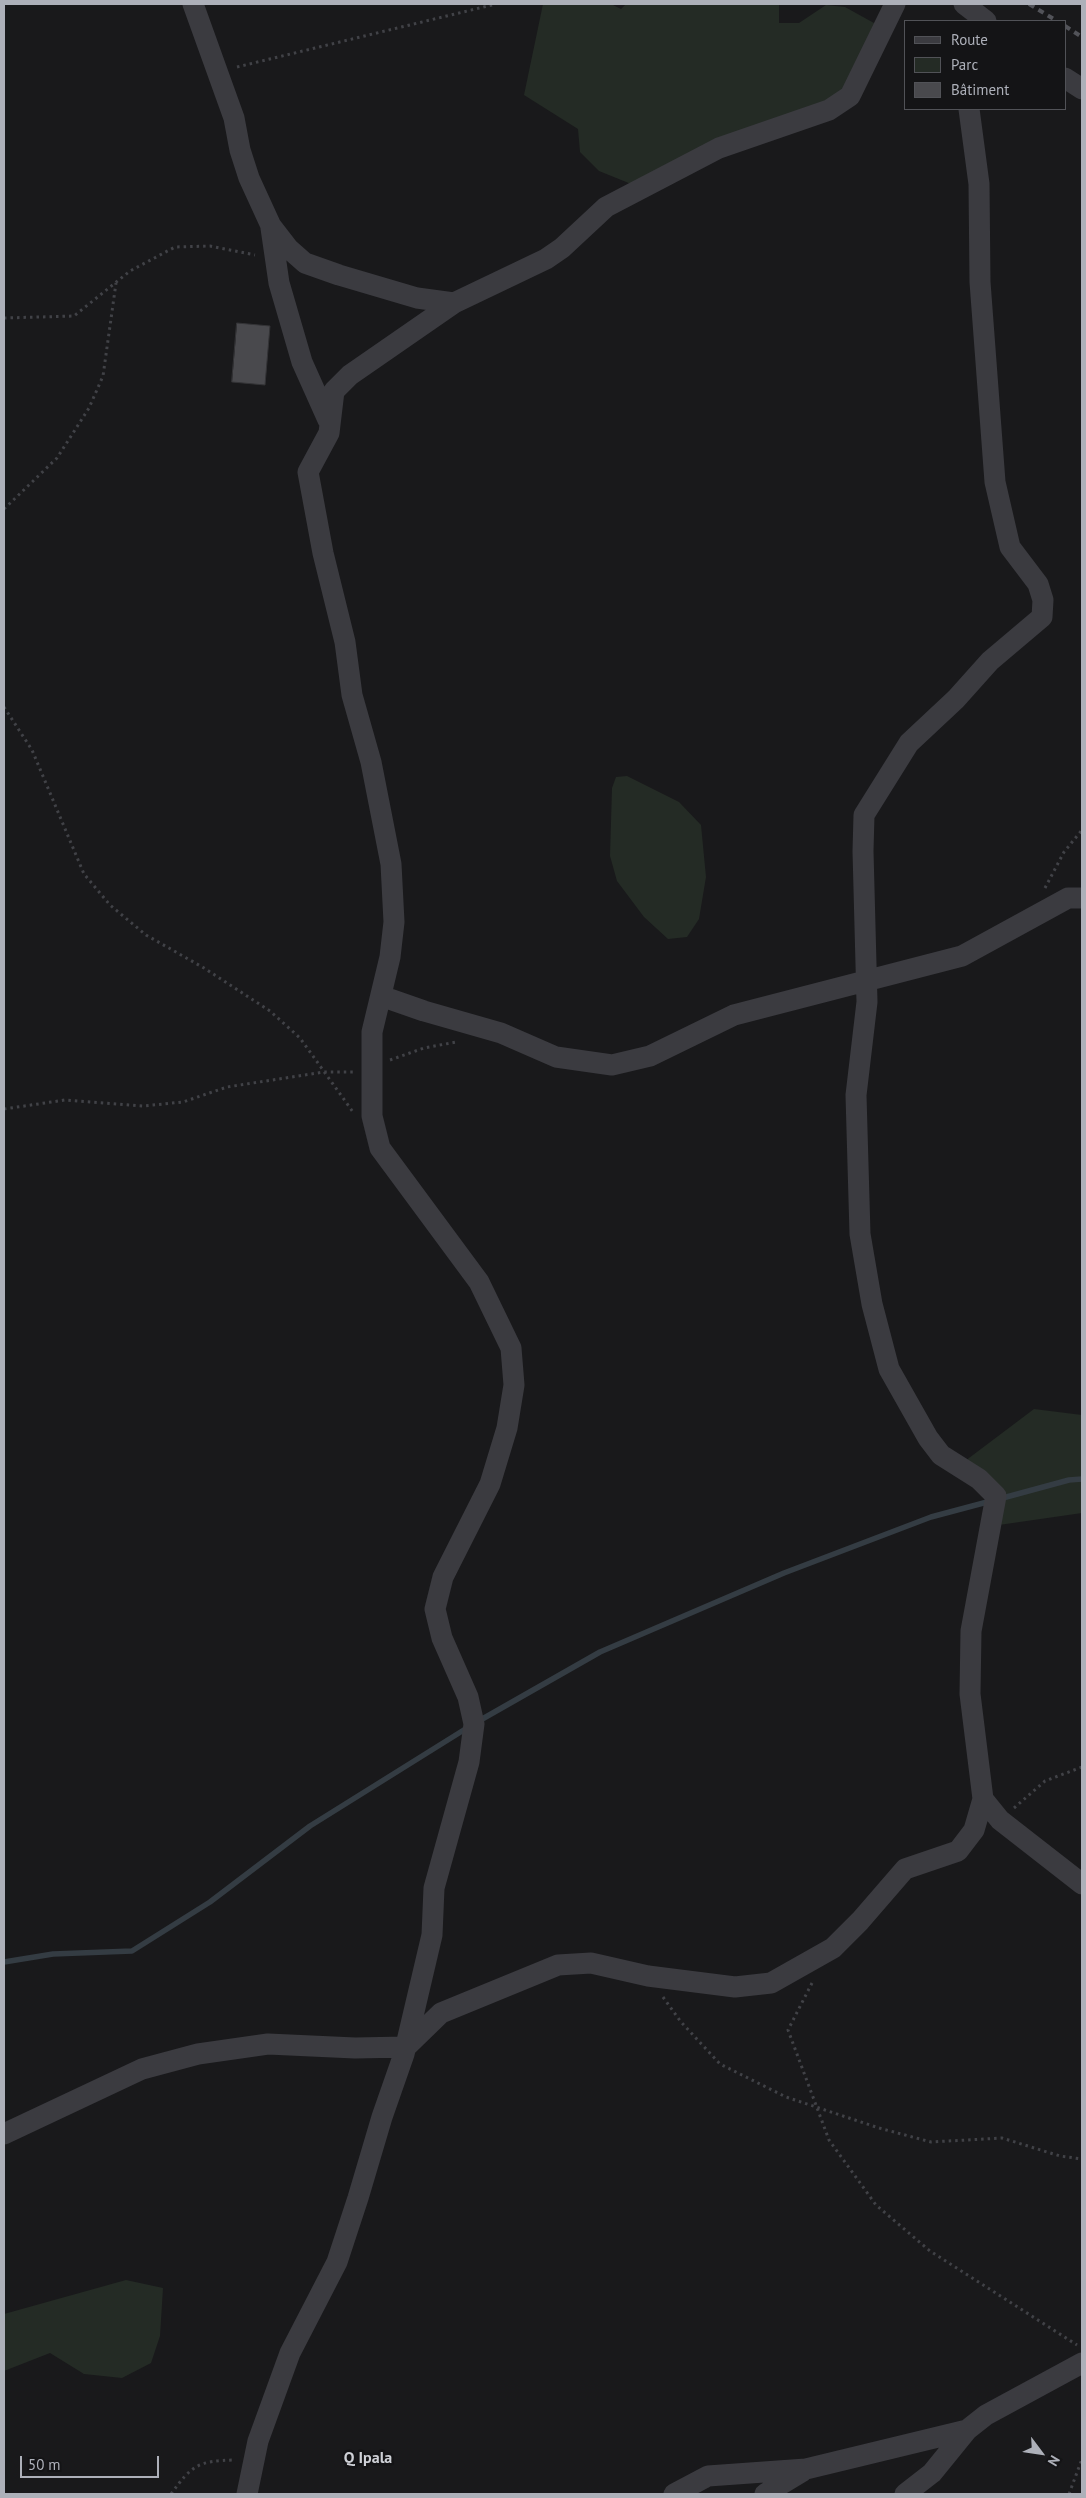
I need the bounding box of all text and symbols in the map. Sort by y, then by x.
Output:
legend [904,20,1066,110]
text: Route [951,30,988,49]
text: Parc [951,55,978,74]
text: Bâtiment [951,80,1009,99]
north arrow [1016,2428,1066,2478]
scale bar [22,2446,161,2478]
district label: Q Ipala [344,2448,392,2468]
text: N [1044,2452,1064,2469]
text: 50 m [28,2455,61,2474]

